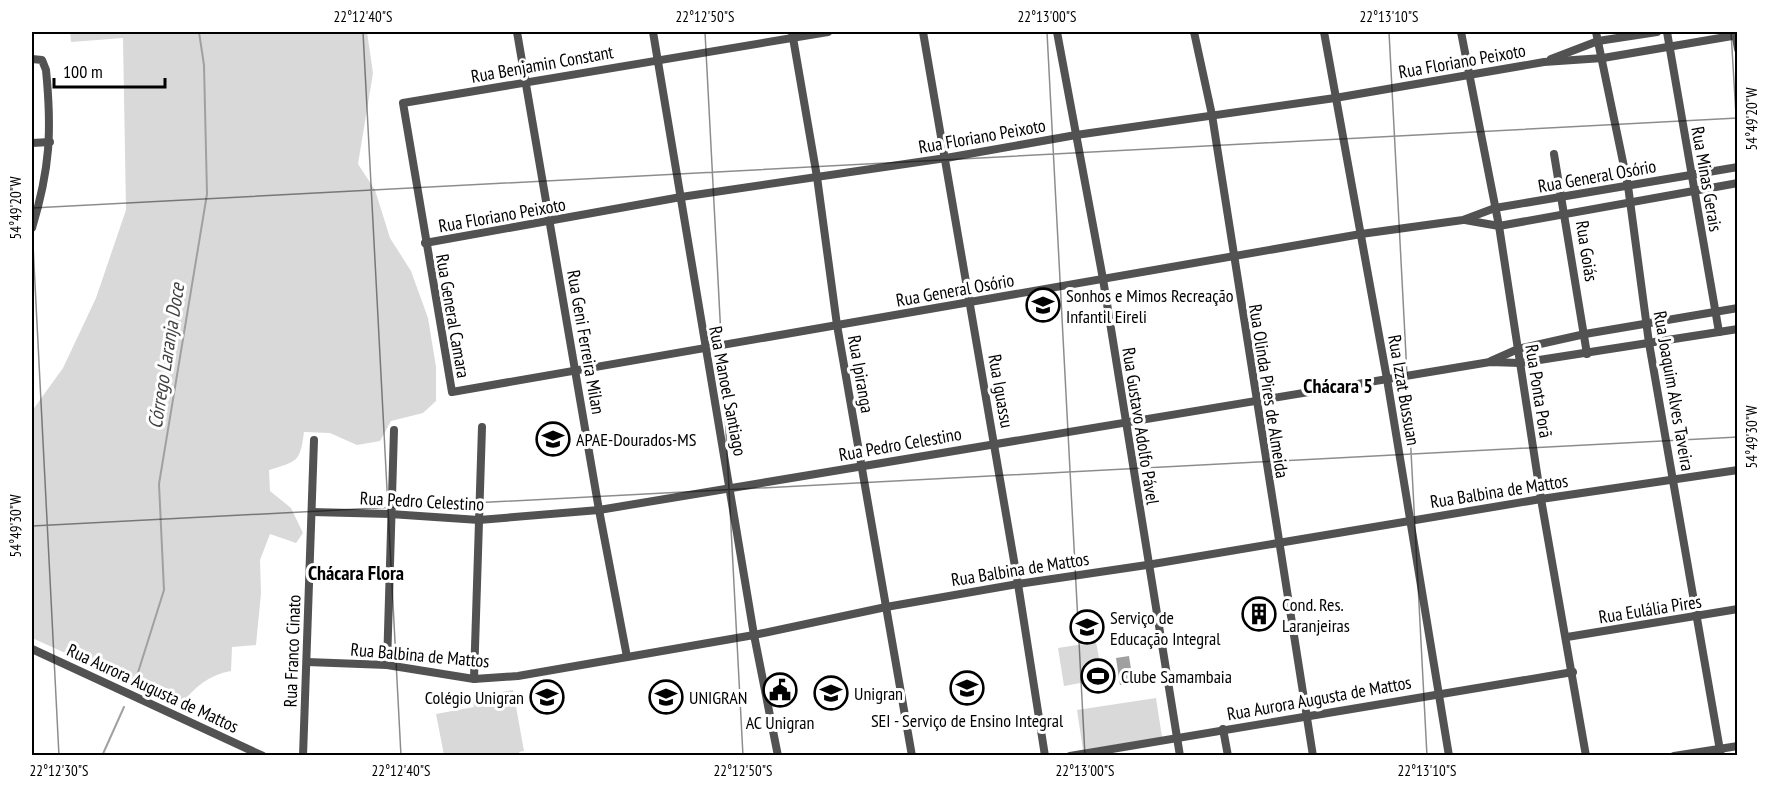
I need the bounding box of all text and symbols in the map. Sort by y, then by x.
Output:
text: 22°12'40"S [333,7,393,26]
text: 22°12'50"S [675,7,735,26]
text: 22°13'00"S [1017,7,1077,26]
text: 22°13'10"S [1359,7,1419,26]
street label: Rua Floriano Peixoto [1397,38,1528,84]
street label: Rua Benjamin Constant [469,40,615,88]
scale bar [54,51,165,89]
text: 100 m [63,60,103,83]
text: 54°49'20"W [1742,87,1761,151]
street label: Rua Floriano Peixoto [917,113,1048,159]
street label: Rua Minas Gerais [1686,125,1728,233]
street label: Rua General Osório [1536,154,1658,198]
text: 54°49'20"W [6,176,25,240]
street label: Rua Floriano Peixoto [437,192,568,238]
street label: Rua Goiás [1571,219,1603,283]
street label: Rua General Camara [431,252,475,380]
street label: Rua Geni Ferreira Milan [562,268,610,416]
street label: Rua General Osório [894,268,1016,312]
water label: Córrego Laranja Doce [142,280,191,431]
place label: Sonhos e Mimos Recreação Infantil Eireli [1066,284,1234,328]
school or university icon: Sonhos e Mimos Recreação Infantil Eireli [1025,287,1061,323]
street label: Rua Olinda Pires de Almeida [1244,302,1294,480]
street label: Rua Joaquim Alves Taveira [1649,309,1699,473]
street label: Rua Manoel Santiago [704,324,752,458]
street label: Rua Ipiranga [843,333,879,415]
street label: Rua Izzat Bussuan [1383,333,1425,447]
street label: Rua Ponta Porã [1520,343,1558,439]
street label: Rua Gustavo Adolfo Pável [1117,346,1165,507]
street label: Rua Iguassu [983,352,1019,430]
district label: Chácara 5 [1303,373,1373,399]
text: 54°49'30"W [1742,405,1761,469]
school or university icon: APAE-Dourados-MS [535,421,571,457]
street label: Rua Pedro Celestino [837,422,963,466]
place label: APAE-Dourados-MS [576,428,697,451]
street label: Rua Balbina de Mattos [1428,469,1570,513]
street label: Rua Pedro Celestino [359,486,485,516]
text: 54°49'30"W [6,494,25,558]
street label: Rua Balbina de Mattos [949,547,1091,591]
district label: Chácara Flora [308,560,404,586]
street label: Rua Eulália Pires [1597,590,1703,628]
place label: Cond. Res. Laranjeiras [1282,593,1350,637]
street label: Rua Franco Cinato [279,594,305,708]
building icon: Cond. Res. Laranjeiras [1241,596,1277,632]
place label: Serviço de Educação Integral [1110,606,1221,650]
school or university icon: Serviço de Educação Integral [1069,609,1105,645]
street label: Rua Balbina de Mattos [350,637,490,673]
street label: Rua Aurora Augusta de Mattos [63,638,243,738]
sports icon: Clube Samambaia [1080,658,1116,694]
place label: Clube Samambaia [1121,665,1232,688]
school or university icon: SEI - Serviço de Ensino Integral [949,670,985,706]
street label: Rua Aurora Augusta de Mattos [1225,670,1413,726]
public building icon: AC Unigran [762,672,798,708]
school or university icon: Unigran [813,675,849,711]
school or university icon: Colégio Unigran [529,679,565,715]
school or university icon: UNIGRAN [648,679,684,715]
place label: Unigran [854,682,903,705]
place label: Colégio Unigran [425,686,524,709]
place label: UNIGRAN [689,686,748,709]
place label: SEI - Serviço de Ensino Integral [871,709,1064,732]
place label: AC Unigran [746,711,814,734]
text: 22°12'30"S [29,761,89,780]
text: 22°12'40"S [371,761,431,780]
text: 22°12'50"S [713,761,773,780]
text: 22°13'00"S [1055,761,1115,780]
text: 22°13'10"S [1397,761,1457,780]

